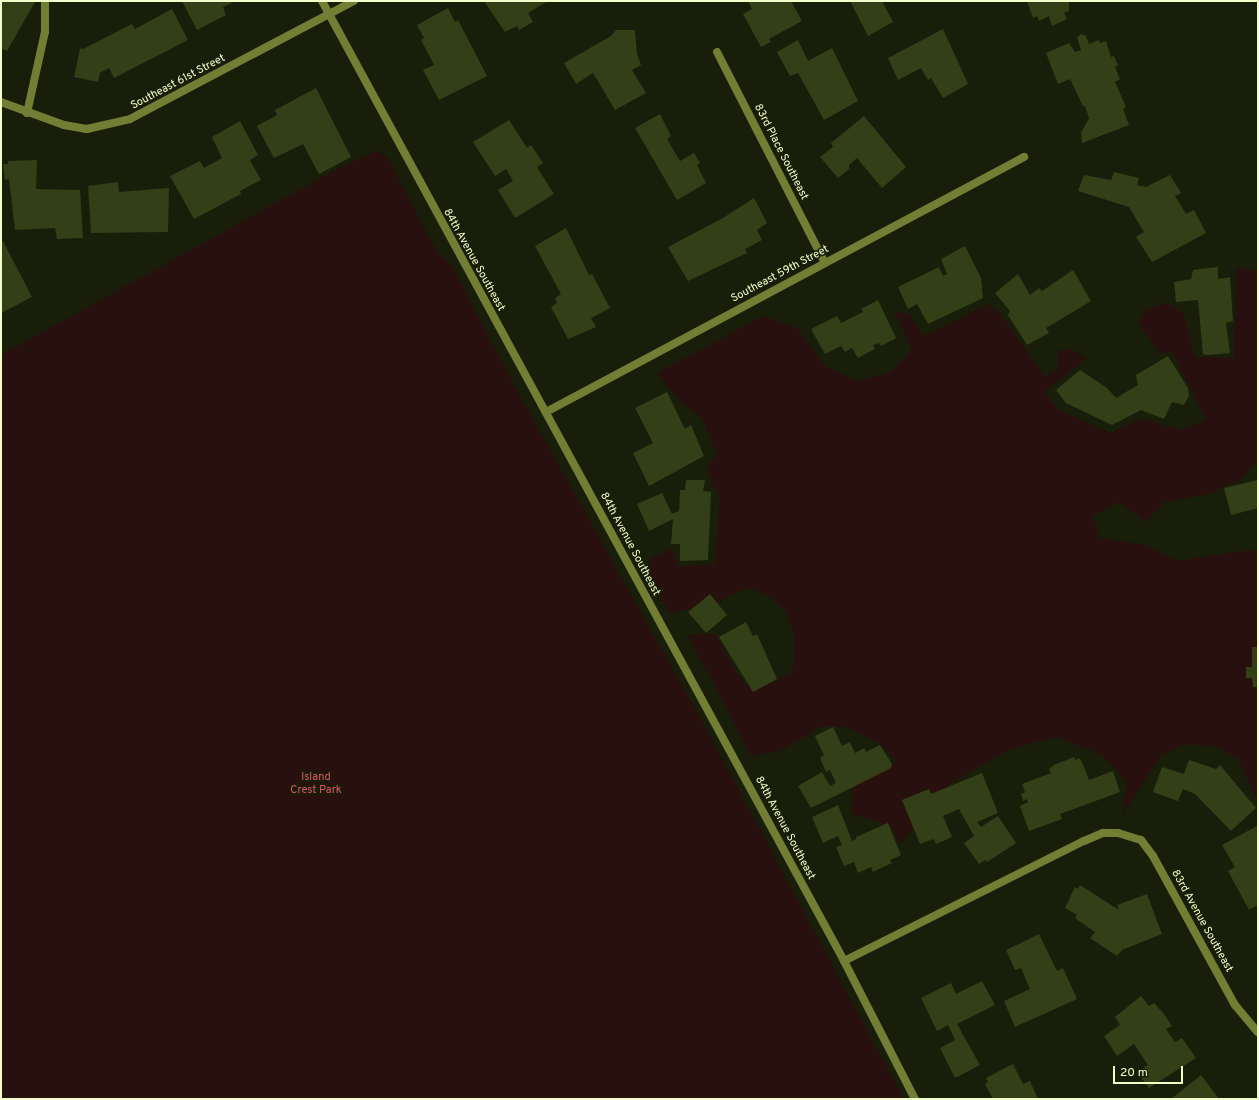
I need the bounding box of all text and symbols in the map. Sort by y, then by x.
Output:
street label: Southeast 61st Street [129,52,227,112]
street label: 83rd Place Southeast [751,102,811,202]
street label: 84th Avenue Southeast [440,206,508,314]
street label: Southeast 59th Street [729,243,831,305]
street label: 84th Avenue Southeast [597,490,663,598]
park label: Island Crest Park [290,771,342,797]
street label: 84th Avenue Southeast [752,774,818,882]
street label: 83rd Avenue Southeast [1168,867,1236,975]
scale bar [1115,1058,1185,1084]
text: 20 m [1120,1065,1148,1081]

